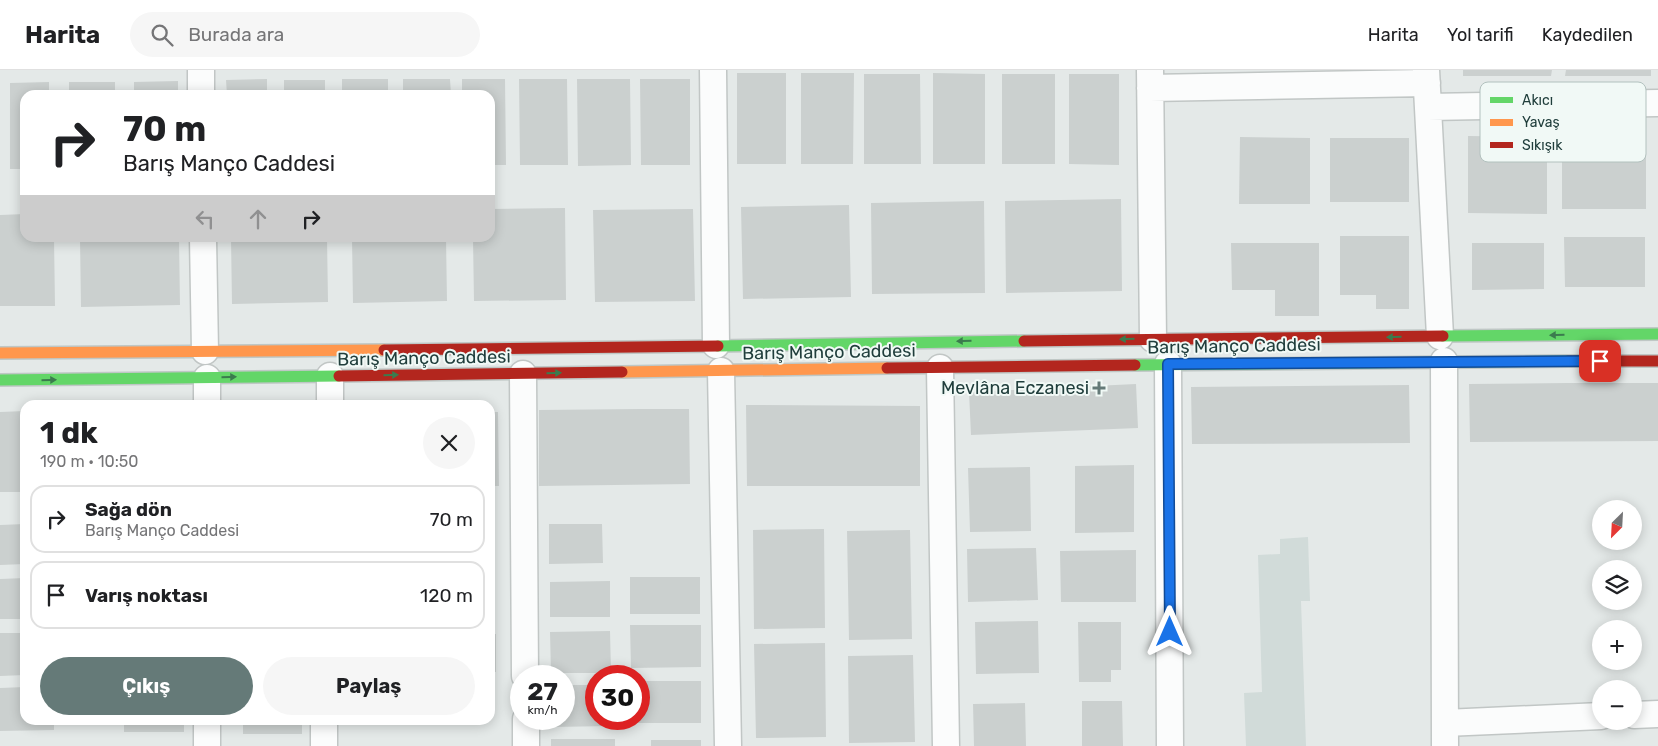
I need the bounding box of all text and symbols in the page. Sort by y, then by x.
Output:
search box [130,12,480,57]
text: Harita [25,21,100,49]
icon: search [148,21,176,49]
text: Burada ara [188,23,284,46]
text: Harita [1368,24,1419,46]
text: Yol tarifi [1447,24,1514,46]
text: Kaydedilen [1542,24,1633,46]
legend [1480,82,1646,162]
text: Akıcı [1522,92,1553,109]
text: 70 m [123,108,206,150]
icon: right [40,110,105,175]
text: Yavaş [1522,114,1560,131]
text: Sıkışık [1522,137,1563,154]
text: Barış Manço Caddesi [123,150,335,177]
icon: left [191,205,219,233]
icon: ahead [244,205,272,233]
icon: right [297,205,325,233]
one-way arrow [1549,331,1565,339]
street label: Barış Manço Caddesi [1147,333,1321,359]
one-way arrow [1386,333,1402,341]
one-way arrow [1119,335,1135,343]
one-way arrow [956,337,972,345]
street label: Barış Manço Caddesi [742,339,916,365]
pin [1579,340,1621,382]
street label: Barış Manço Caddesi [337,345,511,371]
icon: arrive [1586,347,1614,375]
one-way arrow [546,369,562,377]
one-way arrow [383,371,399,379]
one-way arrow [221,373,237,381]
one-way arrow [41,376,57,384]
place label: Mevlâna Eczanesi [941,377,1089,399]
marker: Mevlâna Eczanesi [1093,382,1105,394]
text: 1 dk [40,415,98,451]
button: close [423,417,475,469]
text: 190 m · 10:50 [40,452,139,471]
text: Sağa dön [85,498,172,521]
north arrow [1592,500,1642,550]
map controls [1592,500,1642,730]
icon: right [42,505,70,533]
text: 70 m [430,508,473,531]
text: Barış Manço Caddesi [85,521,239,540]
button: layers [1592,560,1642,610]
icon: arrive [42,581,70,609]
text: Varış noktası [85,584,208,607]
text: 120 m [420,584,473,607]
position arrow [1143,605,1195,657]
button: + [1592,620,1642,670]
button: Çıkış [40,657,253,715]
button: Paylaş [263,657,475,715]
speed limit sign: 30 [585,665,650,730]
text: 27 [527,677,558,706]
button: − [1592,680,1642,730]
text: km/h [528,703,557,717]

